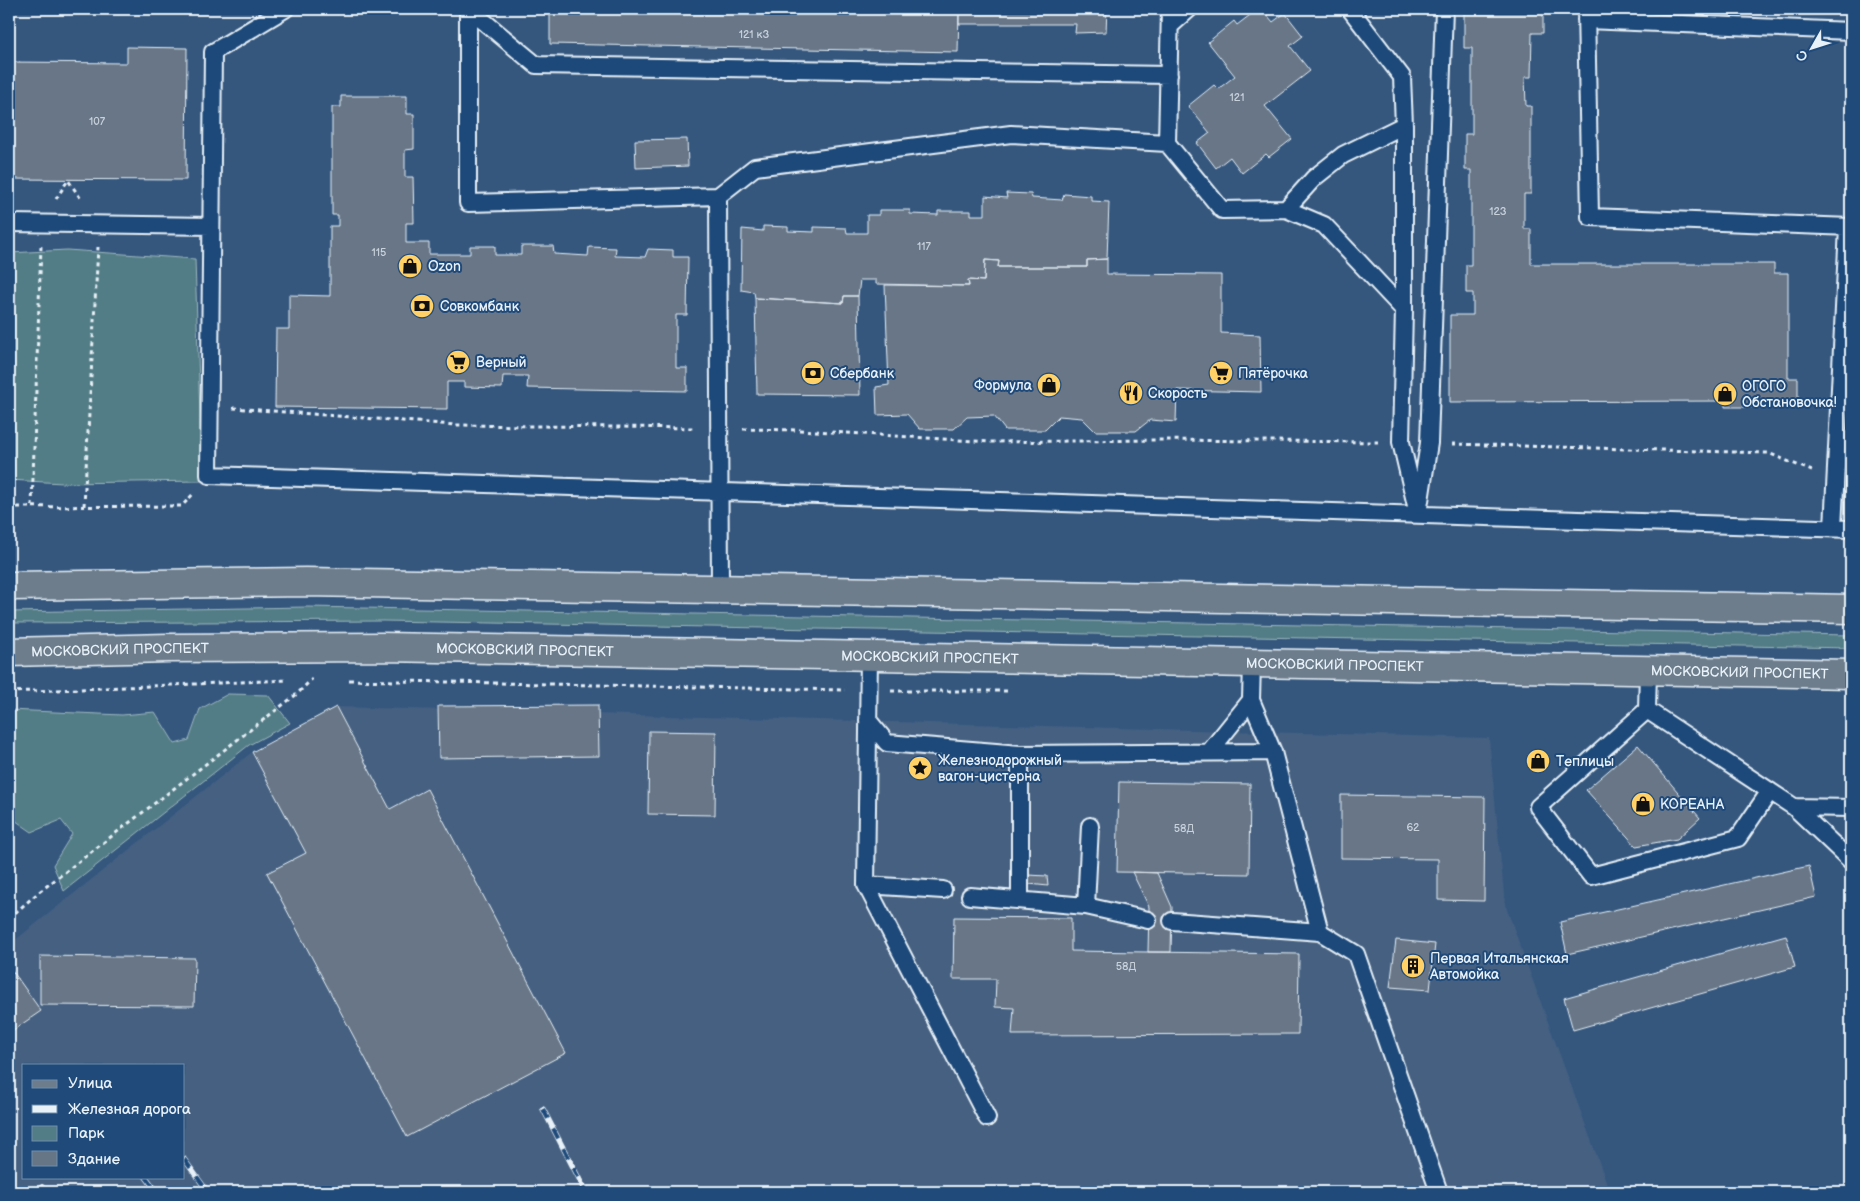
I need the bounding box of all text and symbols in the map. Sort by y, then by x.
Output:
north arrow [1788,22,1838,72]
house number: 121 к3 [739,28,769,41]
text: С [1792,47,1812,65]
house number: 121 [1230,91,1244,104]
house number: 107 [89,115,106,128]
house number: 123 [1489,205,1507,218]
house number: 117 [917,240,932,253]
house number: 115 [372,246,386,259]
shop icon: Ozon [397,253,423,279]
place label: Ozon [428,258,461,275]
bank icon: Совкомбанк [409,293,435,319]
place label: Совкомбанк [440,298,520,315]
supermarket icon: Верный [445,349,471,375]
place label: Верный [476,354,527,371]
bank icon: Сбербанк [800,360,826,386]
supermarket icon: Пятёрочка [1208,360,1234,386]
place label: Сбербанк [830,365,895,382]
place label: Пятёрочка [1238,365,1309,382]
shop icon: Формула [1036,372,1062,398]
place label: Формула [974,377,1033,394]
place label: ОГОГО Обстановочка! [1742,378,1837,411]
restaurant icon: Скорость [1118,380,1144,406]
shop icon: ОГОГО Обстановочка! [1712,381,1738,407]
place label: Скорость [1148,385,1208,402]
street label: МОСКОВСКИЙ ПРОСПЕКТ [31,639,210,660]
street label: МОСКОВСКИЙ ПРОСПЕКТ [436,639,615,660]
street label: МОСКОВСКИЙ ПРОСПЕКТ [841,647,1020,667]
street label: МОСКОВСКИЙ ПРОСПЕКТ [1246,654,1425,675]
street label: МОСКОВСКИЙ ПРОСПЕКТ [1651,662,1830,682]
shop icon: Теплицы [1525,748,1551,774]
place label: Железнодорожный вагон-цистерна [938,752,1062,785]
place label: Теплицы [1556,753,1614,770]
place icon: Железнодорожный вагон-цистерна [907,755,933,781]
shop icon: КОРЕАНА [1630,791,1656,817]
place label: КОРЕАНА [1660,796,1725,813]
house number: 62 [1406,821,1420,834]
house number: 58Д [1174,822,1194,835]
place label: Первая Итальянская Автомойка [1429,950,1569,983]
building icon: Первая Итальянская Автомойка [1400,953,1426,979]
house number: 58Д [1116,960,1136,973]
legend [22,1064,185,1178]
text: Улица [68,1074,113,1093]
text: Железная дорога [68,1100,191,1119]
text: Парк [68,1124,105,1143]
text: Здание [68,1150,120,1169]

